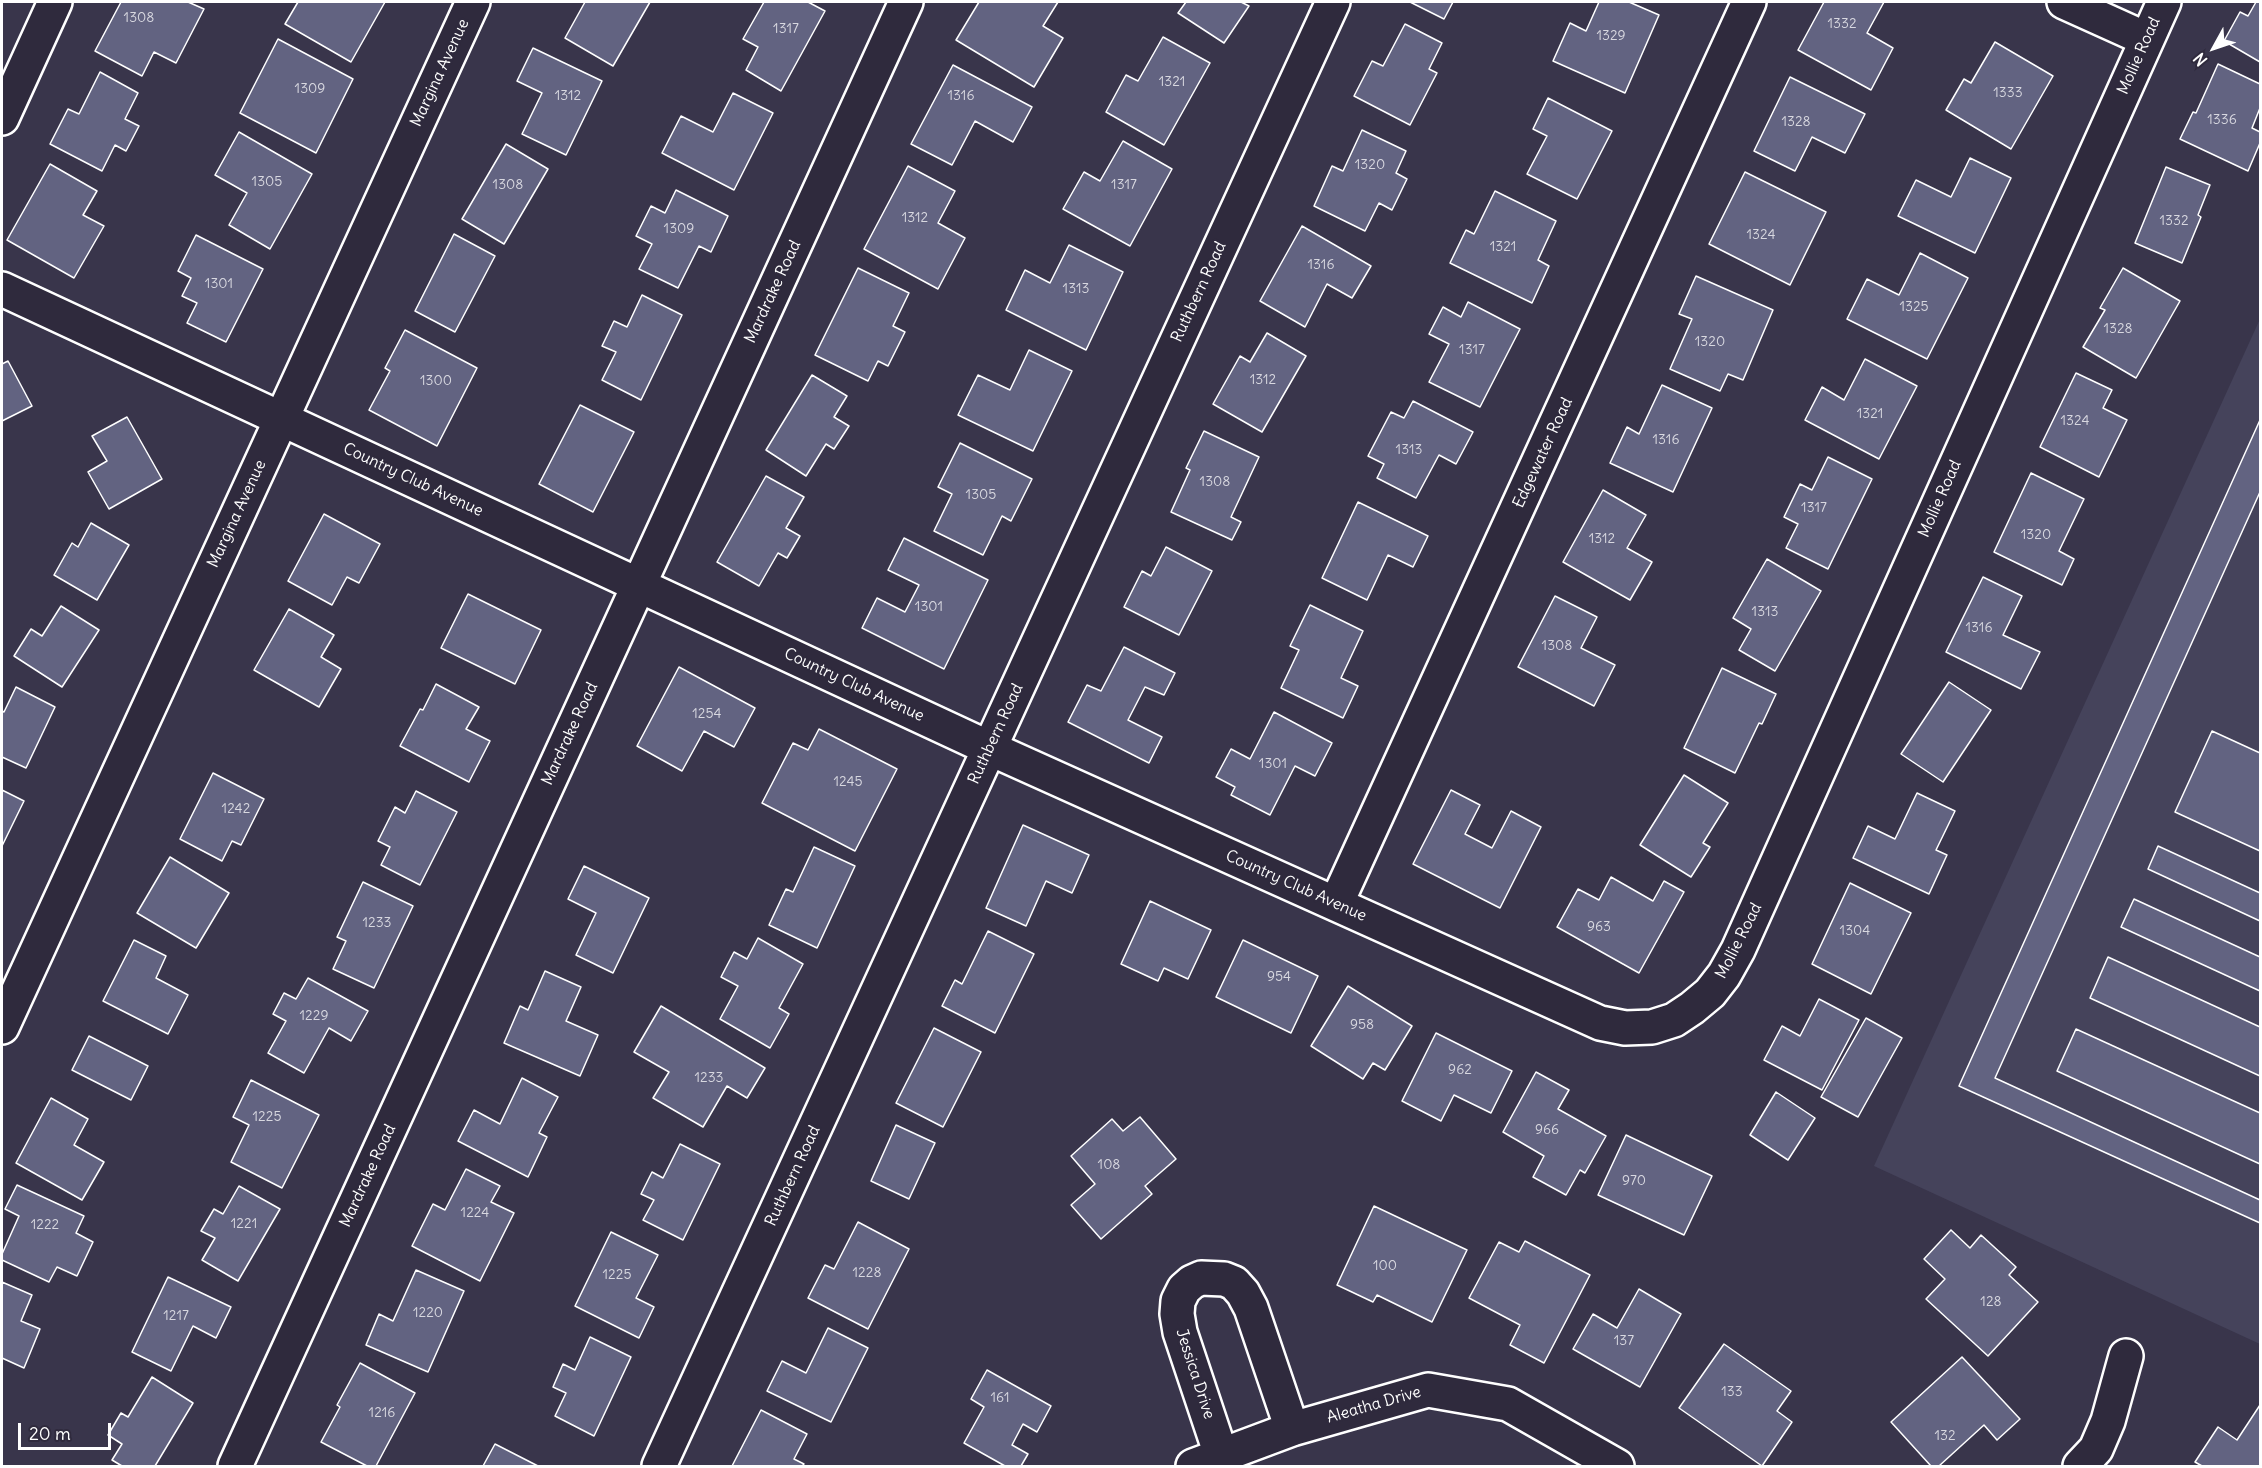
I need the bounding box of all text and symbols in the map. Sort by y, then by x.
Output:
house number: 1308 [124,10,154,26]
street label: Mollie Road [2113,14,2165,98]
street label: Margina Avenue [407,16,473,130]
house number: 1332 [1827,16,1857,32]
north arrow [2184,18,2244,78]
house number: 1317 [773,21,799,37]
house number: 1329 [1596,28,1626,44]
text: N [2189,49,2211,70]
house number: 1321 [1159,74,1185,90]
house number: 1309 [295,81,325,97]
house number: 1333 [1993,85,2023,101]
house number: 1312 [555,88,581,104]
house number: 1316 [948,88,974,104]
house number: 1336 [2207,112,2237,128]
house number: 1328 [1781,114,1811,130]
house number: 1320 [1355,157,1385,173]
house number: 1305 [252,174,282,190]
house number: 1308 [493,177,523,193]
house number: 1317 [1111,177,1137,193]
house number: 1312 [902,210,928,226]
house number: 1332 [2159,213,2189,229]
house number: 1309 [664,221,694,237]
house number: 1324 [1746,227,1776,243]
street label: Mardrake Road [741,238,805,346]
street label: Ruthbern Road [1167,239,1231,345]
house number: 1321 [1490,239,1516,255]
house number: 1316 [1308,257,1334,273]
house number: 1301 [205,276,233,292]
house number: 1313 [1063,281,1089,297]
house number: 1325 [1899,299,1929,315]
house number: 1328 [2103,321,2133,337]
house number: 1320 [1695,334,1725,350]
house number: 1317 [1459,342,1485,358]
house number: 1312 [1250,372,1276,388]
house number: 1300 [420,373,452,389]
street label: Edgewater Road [1509,395,1577,511]
house number: 1321 [1857,406,1883,422]
house number: 1324 [2060,413,2090,429]
house number: 1316 [1653,432,1679,448]
street label: Country Club Avenue [340,439,486,521]
house number: 1313 [1396,442,1422,458]
street label: Margina Avenue [204,457,270,571]
street label: Mollie Road [1914,457,1966,541]
house number: 1308 [1200,474,1230,490]
house number: 1305 [966,487,996,503]
house number: 1317 [1801,500,1827,516]
house number: 1320 [2021,527,2051,543]
house number: 1312 [1589,531,1615,547]
house number: 1301 [915,599,943,615]
house number: 1313 [1752,604,1778,620]
house number: 1316 [1966,620,1992,636]
house number: 1308 [1542,638,1572,654]
street label: Country Club Avenue [781,644,927,726]
street label: Mardrake Road [538,680,602,788]
street label: Ruthbern Road [964,681,1028,787]
house number: 1254 [692,706,722,722]
house number: 1301 [1259,756,1287,772]
house number: 1245 [833,774,863,790]
house number: 1242 [222,801,250,817]
street label: Country Club Avenue [1222,846,1370,926]
street label: Mollie Road [1712,900,1766,982]
house number: 1233 [362,915,392,931]
house number: 963 [1587,919,1611,935]
house number: 1304 [1840,923,1870,939]
house number: 954 [1267,969,1291,985]
house number: 1229 [300,1008,328,1024]
house number: 958 [1350,1017,1374,1033]
house number: 962 [1448,1062,1472,1078]
house number: 1233 [694,1070,724,1086]
house number: 1225 [253,1109,281,1125]
street label: Mardrake Road [336,1122,400,1230]
house number: 966 [1535,1122,1559,1138]
street label: Ruthbern Road [761,1123,825,1229]
house number: 108 [1098,1157,1120,1173]
house number: 970 [1622,1173,1646,1189]
house number: 1224 [461,1205,489,1221]
house number: 1221 [231,1216,257,1232]
house number: 1222 [31,1217,59,1233]
house number: 100 [1373,1258,1397,1274]
house number: 1228 [853,1265,881,1281]
house number: 1225 [603,1267,631,1283]
house number: 128 [1980,1294,2002,1310]
house number: 1220 [413,1305,443,1321]
house number: 1217 [163,1308,189,1324]
street label: Jessica Drive [1171,1326,1219,1422]
house number: 137 [1614,1333,1634,1349]
street label: Aleatha Drive [1325,1382,1423,1428]
house number: 133 [1721,1384,1743,1400]
house number: 161 [990,1390,1010,1406]
house number: 1216 [369,1405,395,1421]
scale bar [21,1411,114,1449]
text: 20 m [29,1422,71,1445]
house number: 132 [1934,1428,1956,1444]

